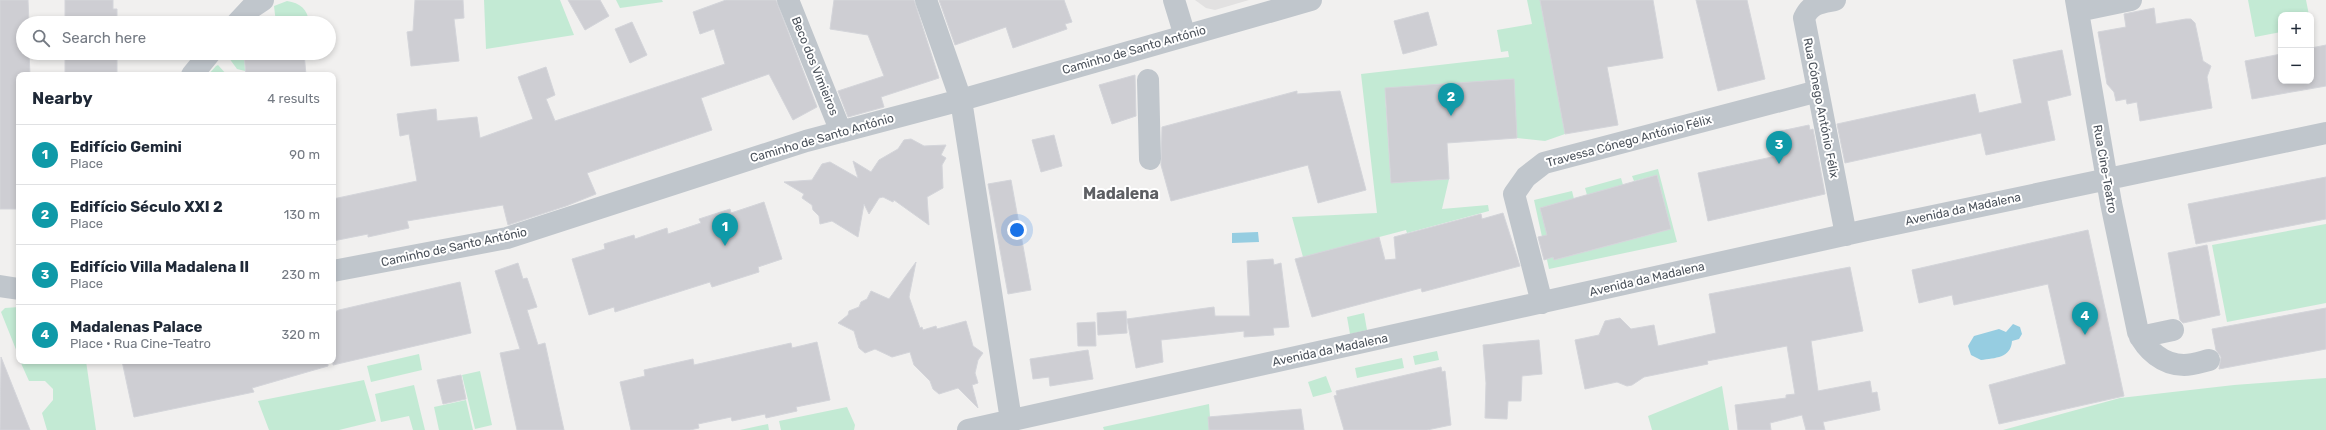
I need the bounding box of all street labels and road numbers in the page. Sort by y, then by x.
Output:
street label: Beco dos Vimieiros [789,15,841,117]
street label: Caminho de Santo António [1061,23,1208,77]
street label: Rua Cónego António Félix [1800,37,1842,180]
street label: Caminho de Santo António [749,111,896,165]
street label: Travessa Cónego António Félix [1545,112,1713,170]
street label: Rua Cine-Teatro [2090,124,2120,214]
street label: Avenida da Madalena [1904,190,2022,228]
street label: Caminho de Santo António [380,225,528,269]
street label: Avenida da Madalena [1588,259,1706,299]
street label: Avenida da Madalena [1271,331,1389,369]

